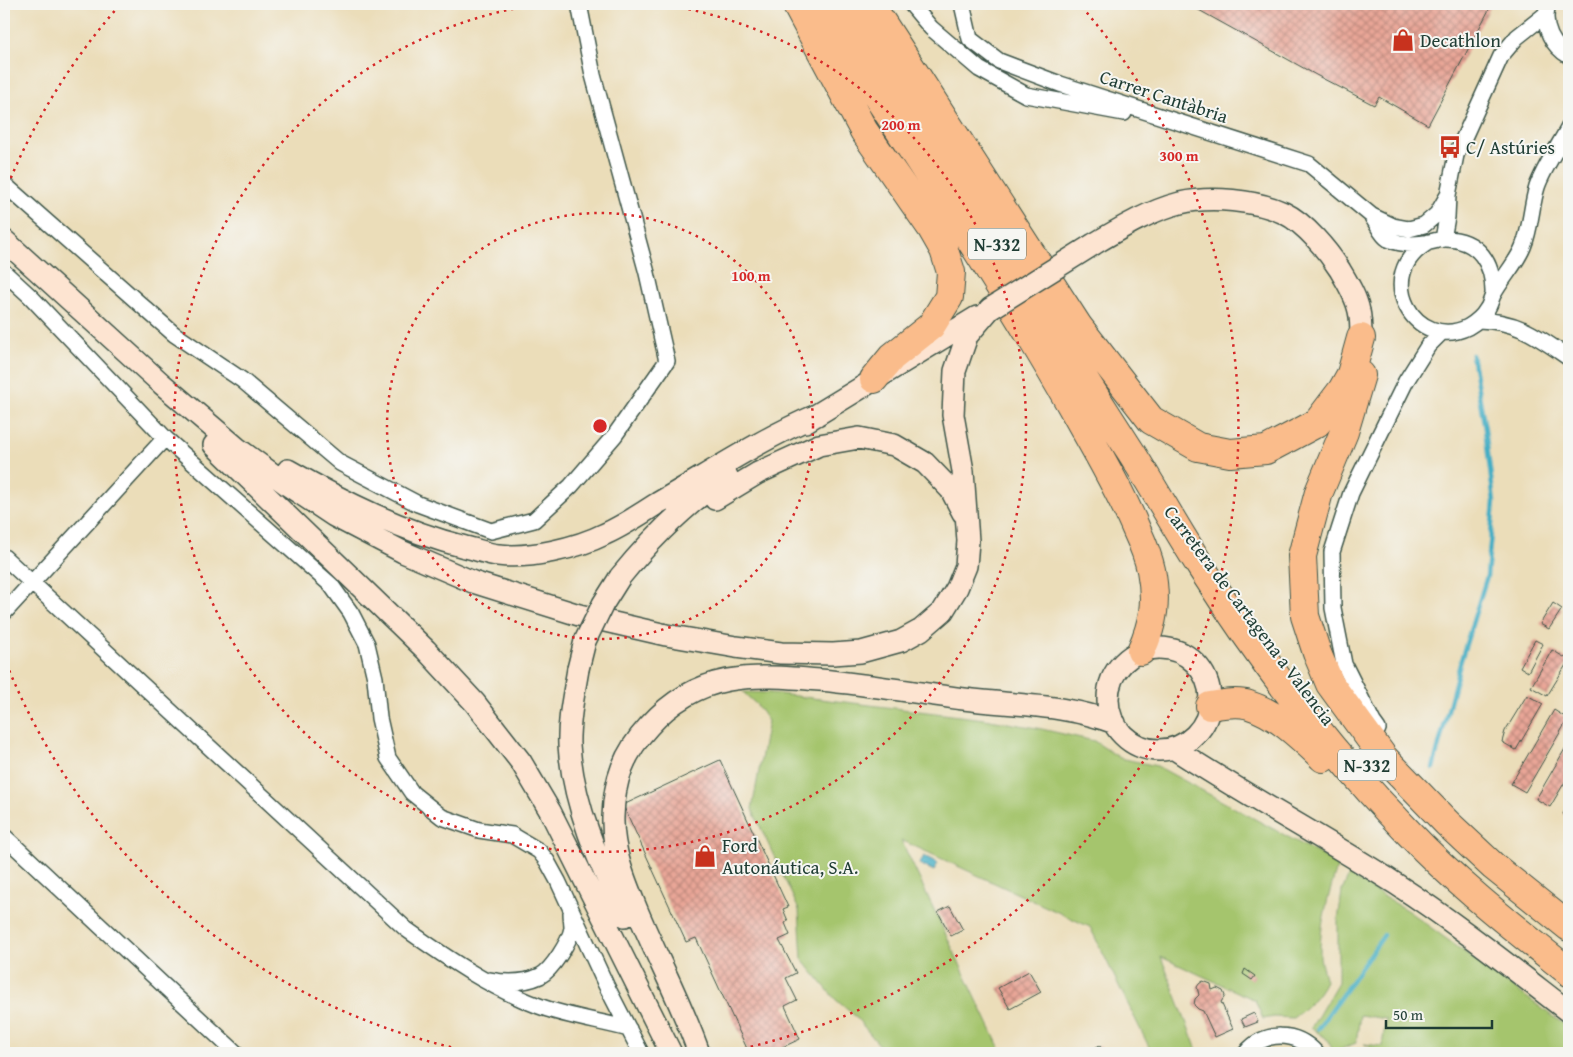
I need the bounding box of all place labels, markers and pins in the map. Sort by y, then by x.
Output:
place label: Decathlon [1420,26,1501,54]
shop icon: Decathlon [1390,27,1416,53]
place label: C/ Astúries [1466,133,1555,161]
bus stop icon: C/ Astúries [1437,134,1463,160]
centre of rings [591,417,609,435]
place label: Ford Autonáutica, S.A. [722,831,858,881]
shop icon: Ford Autonáutica, S.A. [692,843,718,869]

